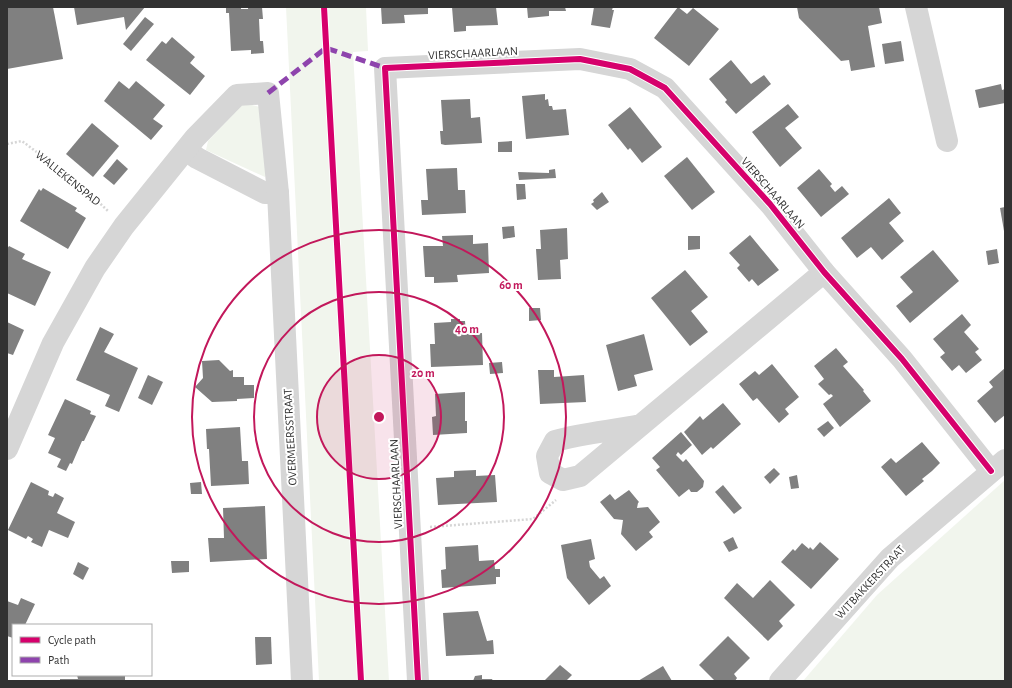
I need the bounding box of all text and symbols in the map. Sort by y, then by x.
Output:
street label: VIERSCHAARLAAN [428,45,518,61]
street label: WALLEKENSPAD [33,148,103,208]
street label: VIERSCHAARLAAN [739,155,807,231]
text: 60 m [499,279,523,291]
text: 40 m [455,323,479,335]
text: 20 m [411,367,435,379]
street label: OVERMEERSSTRAAT [281,388,299,486]
centre of rings [372,410,386,424]
street label: VIERSCHAARLAAN [388,439,404,529]
street label: WITBAKKERSTRAAT [833,543,907,621]
legend [12,624,152,676]
text: Cycle path [48,634,96,647]
text: Path [48,654,70,666]

